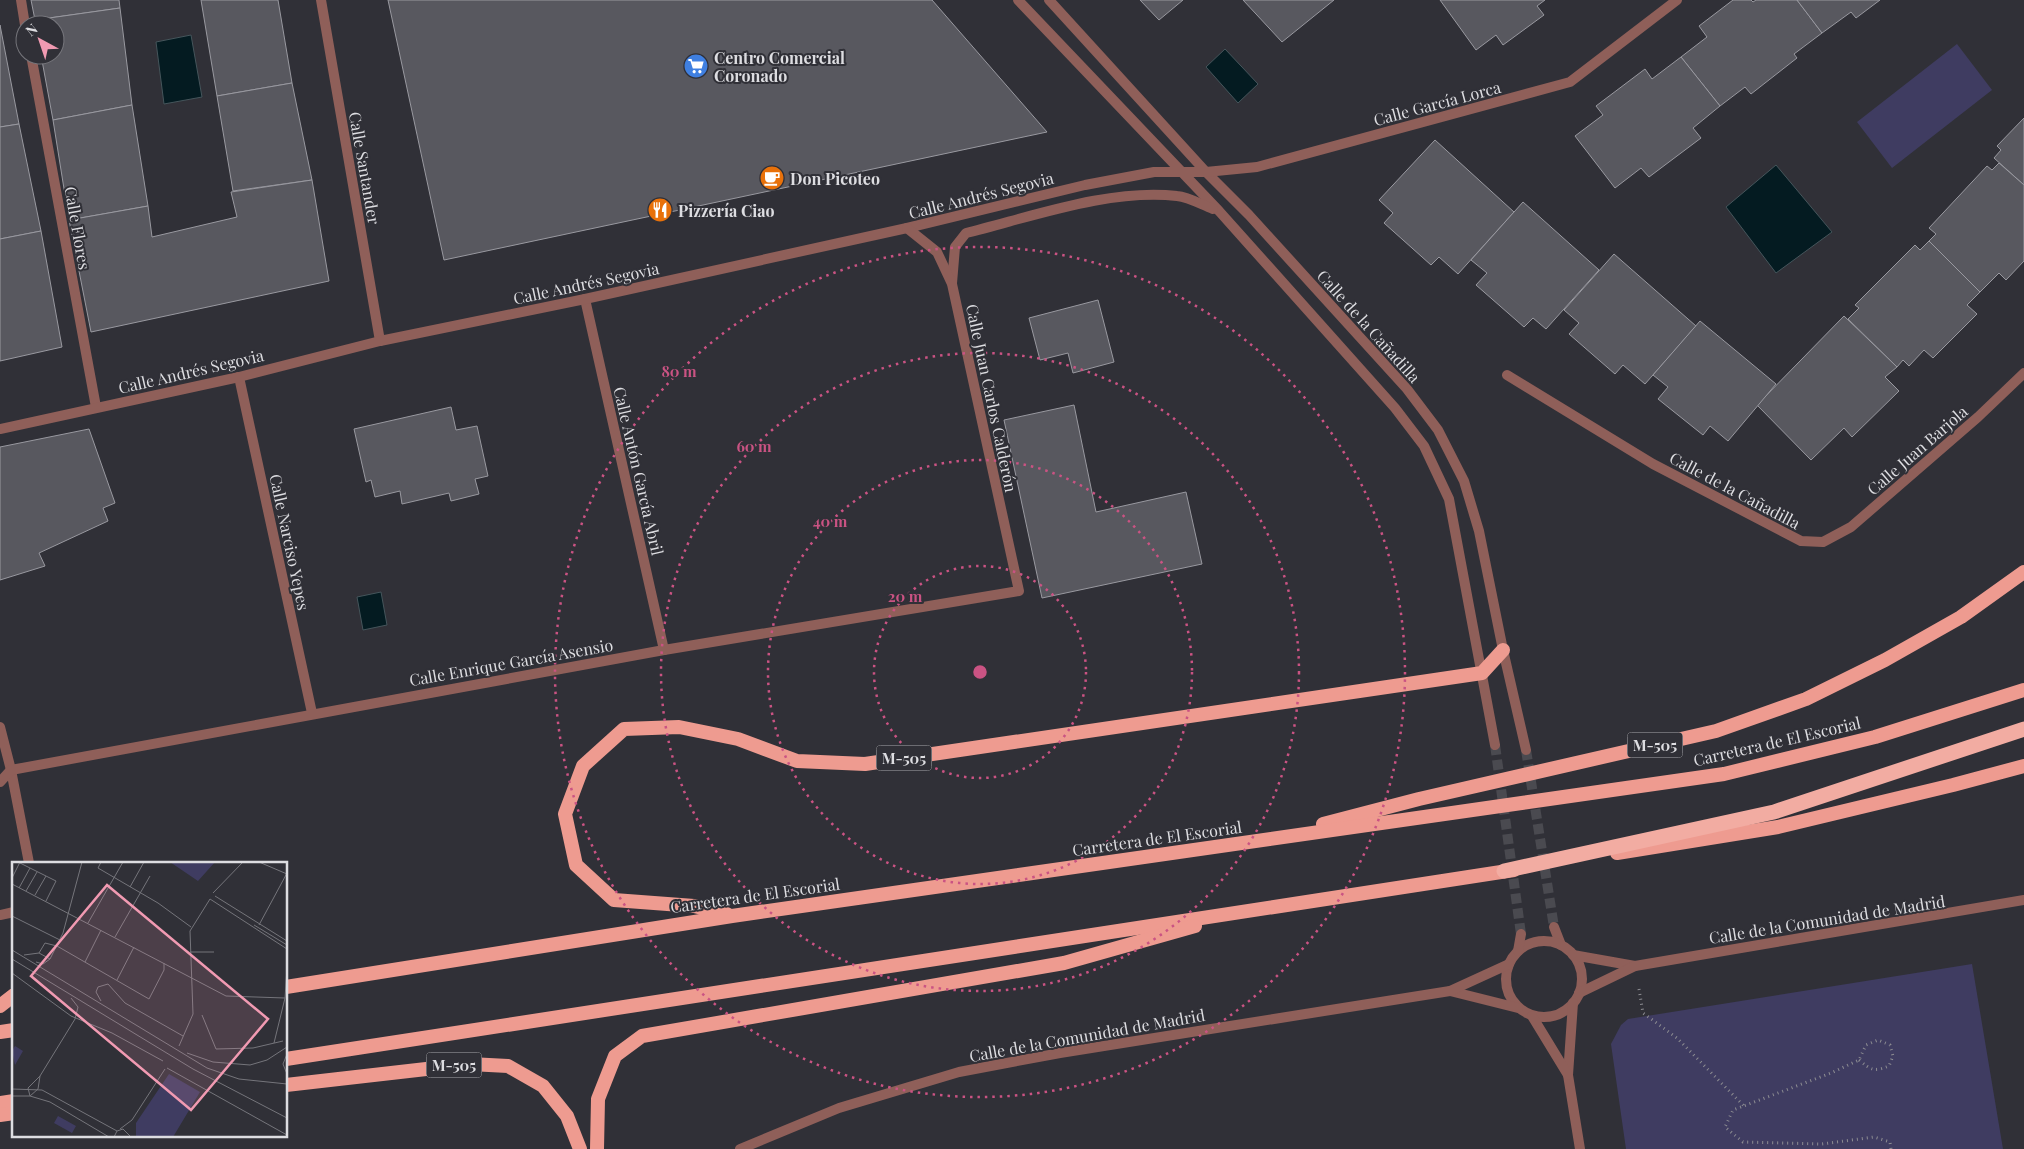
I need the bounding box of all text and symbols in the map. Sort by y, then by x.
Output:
north arrow [15,15,65,65]
text: N [21,19,41,40]
place label: Centro Comercial Coronado [714,47,845,86]
supermarket icon: Centro Comercial Coronado [683,53,709,79]
street label: Calle García Lorca [1371,76,1503,130]
street label: Calle Santander [345,110,385,226]
cafe icon: Don Picoteo [759,165,785,191]
street label: Calle Andrés Segovia [906,167,1056,223]
place label: Don Picoteo [790,168,880,189]
street label: Calle Flores [60,185,96,271]
restaurant icon: Pizzería Ciao [647,197,673,223]
place label: Pizzería Ciao [678,200,775,221]
street label: Calle Andrés Segovia [511,257,661,309]
street label: Calle de la Cañadilla [1313,265,1425,387]
street label: Calle Juan Carlos Calderón [962,302,1022,494]
street label: Calle Andrés Segovia [116,344,266,398]
text: 80 m [661,361,697,381]
street label: Calle Antón García Abril [609,385,669,558]
street label: Calle Juan Barjola [1862,401,1972,499]
text: 60 m [736,436,772,456]
street label: Calle de la Cañadilla [1666,447,1804,533]
street label: Calle Narciso Yepes [265,472,315,612]
text: 40 m [813,511,848,531]
text: 20 m [888,586,923,606]
street label: Calle Enrique García Asensio [407,634,615,690]
centre of rings [971,663,989,681]
street label: Carretera de El Escorial [1691,711,1863,770]
road number: M-505 [1628,732,1682,758]
road number: M-505 [876,746,932,770]
street label: Carretera de El Escorial [1071,816,1244,860]
inset map [12,862,288,1136]
street label: Carretera de El Escorial [669,873,842,917]
street label: Calle de la Comunidad de Madrid [1707,890,1947,948]
street label: Calle de la Comunidad de Madrid [968,1004,1206,1066]
road number: M-505 [426,1052,482,1078]

